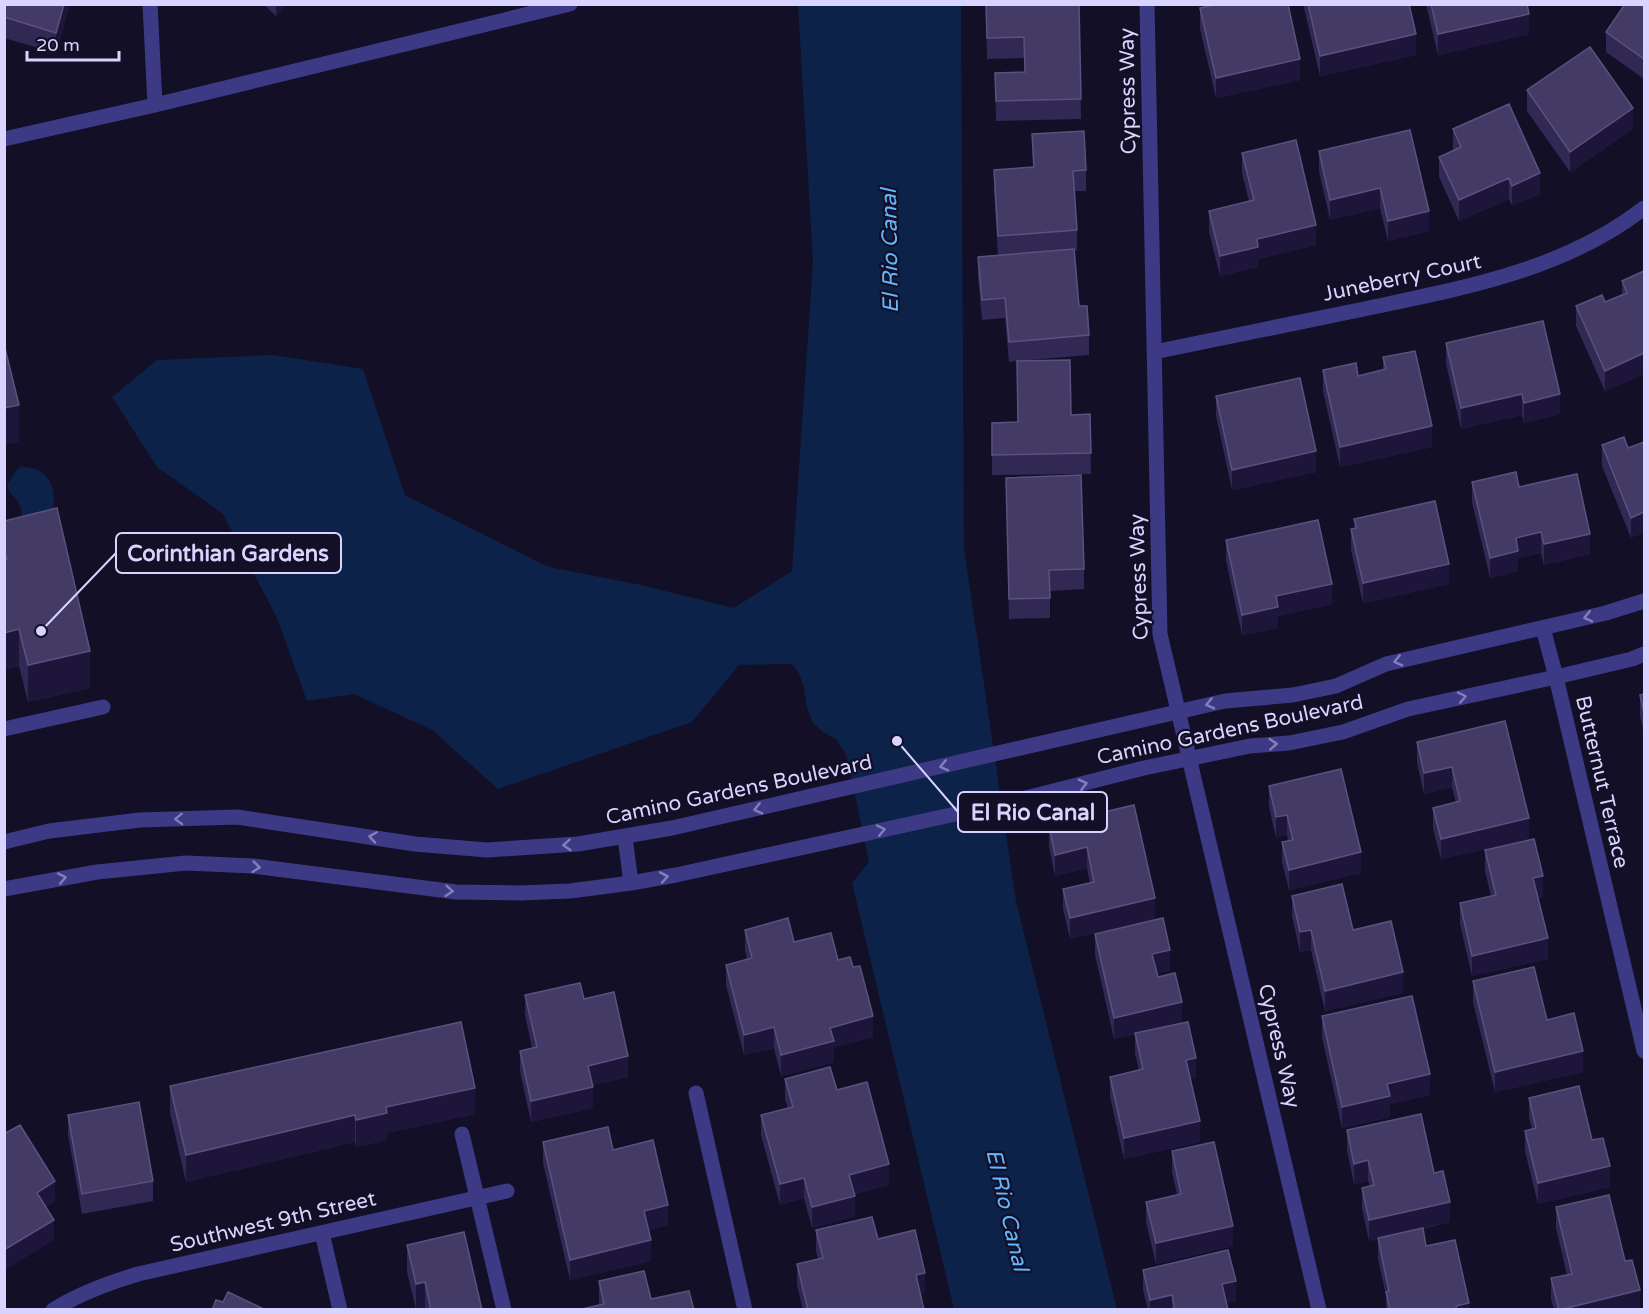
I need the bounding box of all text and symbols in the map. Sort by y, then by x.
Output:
scale bar [27,24,118,62]
street label: Cypress Way [1114,27,1142,155]
text: 20 m [36,34,80,56]
water label: El Rio Canal [876,186,904,313]
street label: Juneberry Court [1321,249,1483,307]
street label: Cypress Way [1124,513,1154,641]
callout: Corinthian Gardens [116,533,341,573]
text: Corinthian Gardens [127,541,329,567]
one-way arrow [1584,610,1594,623]
one-way arrow [1394,654,1404,667]
street label: Camino Gardens Boulevard [1095,690,1365,770]
one-way arrow [1457,692,1467,705]
street label: Butternut Terrace [1570,693,1634,871]
one-way arrow [1205,697,1215,710]
one-way arrow [1269,738,1278,751]
street label: Camino Gardens Boulevard [604,750,874,830]
one-way arrow [939,758,949,771]
one-way arrow [1078,778,1088,791]
callout: El Rio Canal [958,792,1107,832]
text: El Rio Canal [971,800,1095,826]
one-way arrow [753,802,763,815]
one-way arrow [175,812,184,825]
one-way arrow [876,825,886,838]
one-way arrow [368,832,377,844]
one-way arrow [562,838,571,851]
one-way arrow [251,860,260,873]
one-way arrow [659,871,669,884]
one-way arrow [57,872,67,885]
one-way arrow [445,884,454,897]
street label: Cypress Way [1253,982,1305,1110]
water label: El Rio Canal [980,1146,1034,1276]
street label: Southwest 9th Street [168,1186,378,1258]

